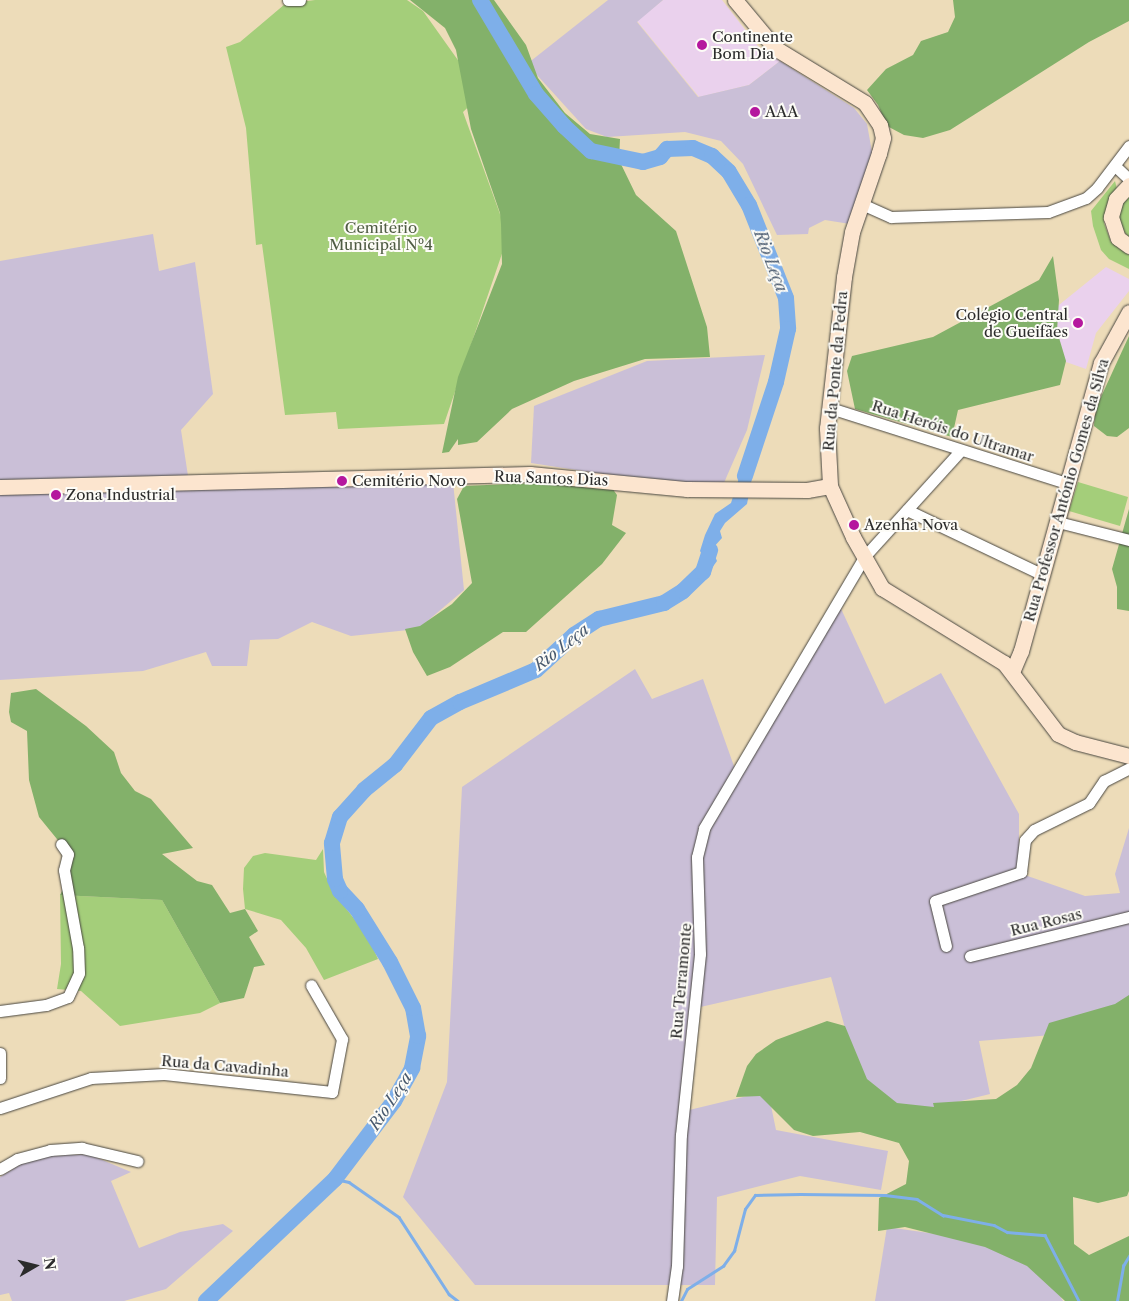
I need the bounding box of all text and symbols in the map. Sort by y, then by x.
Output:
place label: Continente Bom Dia [712,27,793,62]
marker: Continente Bom Dia [696,39,708,51]
place label: AAA [765,103,798,121]
marker: AAA [749,106,761,118]
park label: Cemitério Municipal Nº4 [329,218,433,253]
water label: Rio Leça [750,227,792,295]
street label: Rua da Ponte da Pedra [819,290,851,452]
place label: Colégio Central de Gueifães [955,305,1068,340]
marker: Colégio Central de Gueifães [1072,317,1084,329]
street label: Rua Professor António Gomes da Silva [1020,356,1112,624]
street label: Rua Heróis do Ultramar [870,396,1036,466]
street label: Rua Santos Dias [493,467,609,489]
place label: Cemitério Novo [352,472,466,490]
marker: Cemitério Novo [336,475,348,487]
place label: Zona Industrial [66,486,175,504]
marker: Zona Industrial [50,489,62,501]
place label: Azenha Nova [864,516,958,534]
marker: Azenha Nova [848,519,860,531]
water label: Rio Leça [530,620,592,674]
street label: Rua Rosas [1008,904,1084,940]
street label: Rua Terramonte [667,922,695,1040]
street label: Rua da Cavadinha [160,1051,290,1081]
water label: Rio Leça [364,1069,416,1133]
north arrow [10,1241,60,1291]
text: N [40,1257,60,1271]

